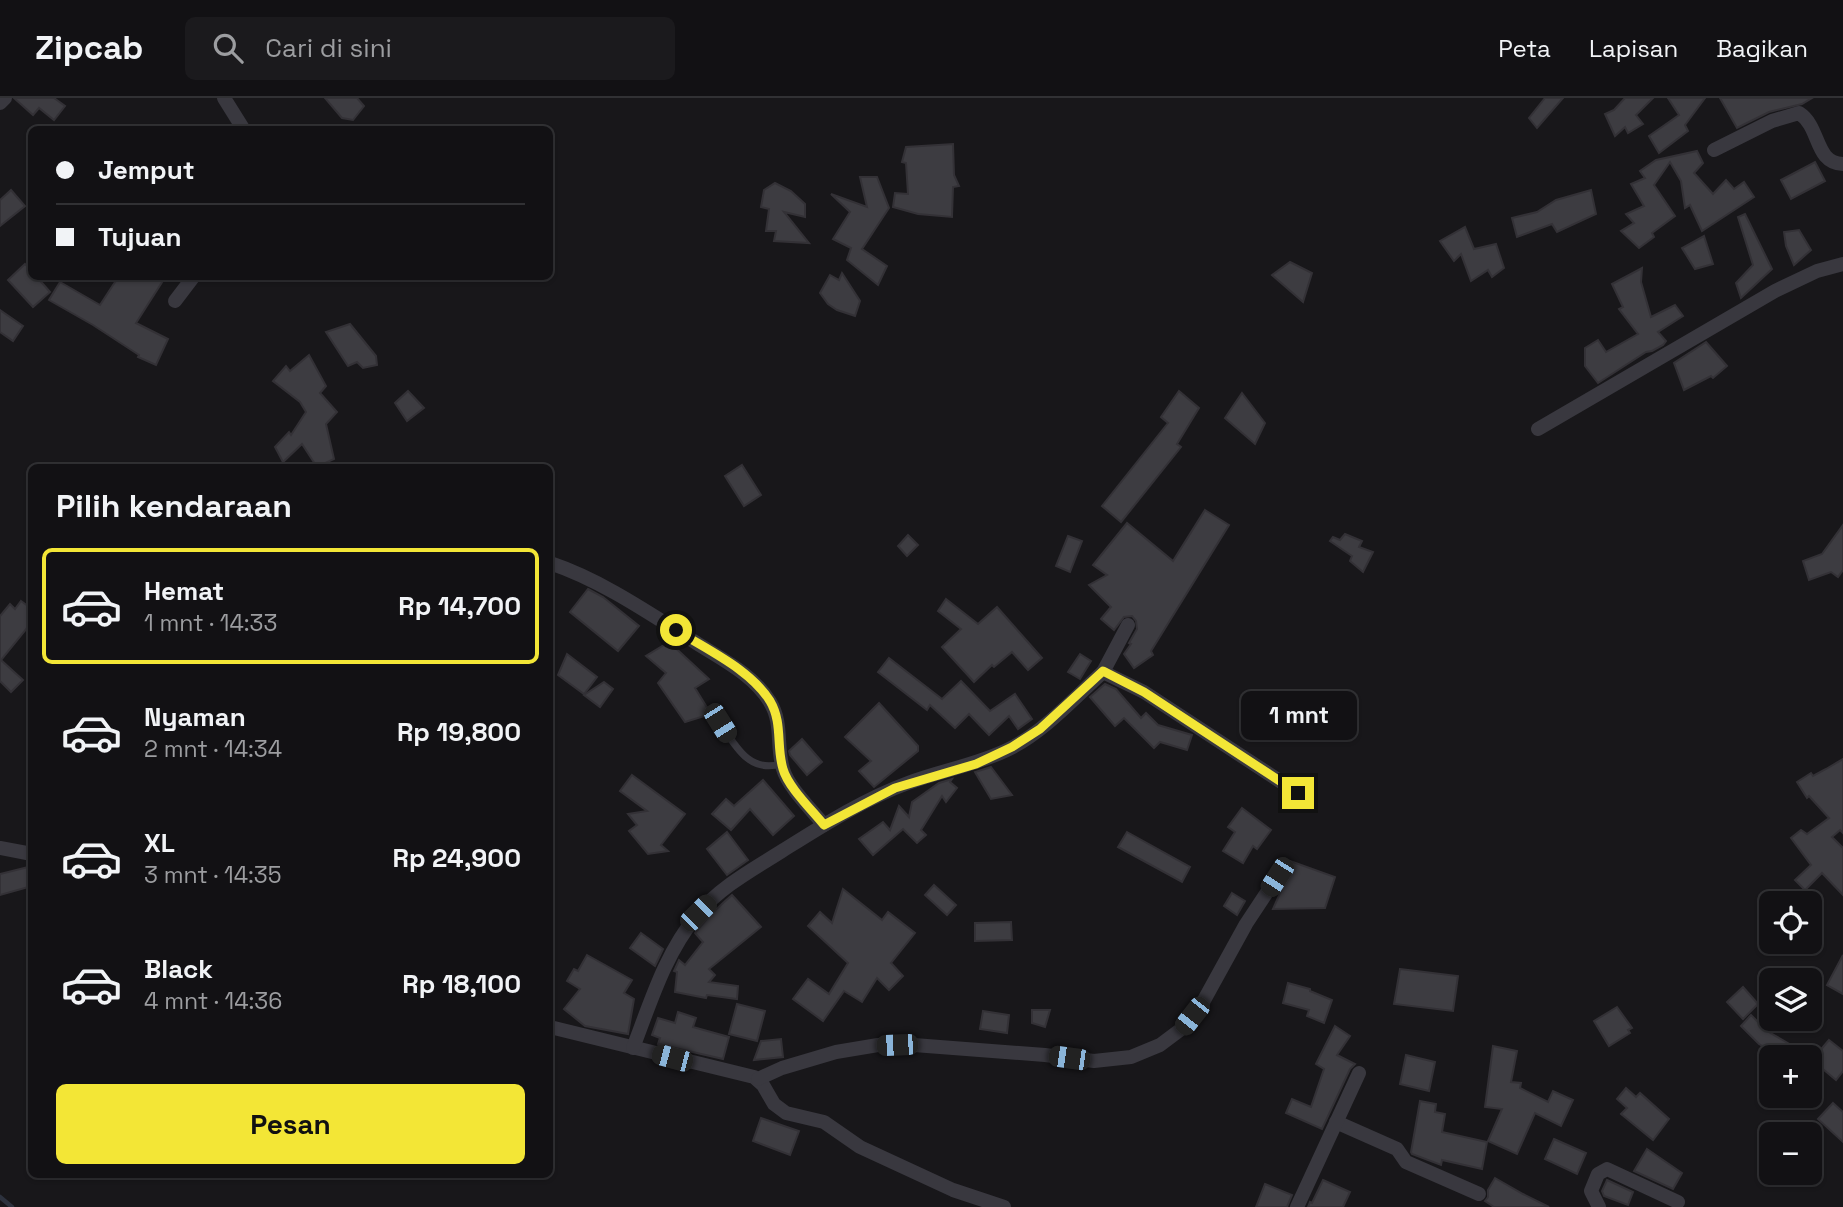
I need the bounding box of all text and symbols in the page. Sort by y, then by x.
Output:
search box [185,17,675,80]
text: Zipcab [35,27,143,69]
icon: search [209,29,247,67]
text: Cari di sini [265,31,392,65]
text: Peta [1498,33,1551,64]
text: Lapisan [1589,33,1678,64]
text: Bagikan [1716,33,1808,64]
text: Jemput [98,153,195,187]
text: Tujuan [98,220,181,254]
text: Pilih kendaraan [56,486,292,526]
text: Hemat [144,574,224,608]
icon: car [60,575,123,638]
text: Rp 14,700 [398,589,521,623]
text: 1 mnt · 14:33 [144,608,277,638]
route start [660,614,692,646]
callout: 1 mnt [1240,692,1356,740]
text: Nyaman [144,700,246,734]
car [700,700,741,746]
text: 1 mnt [1269,700,1329,730]
icon: car [60,701,123,764]
text: Rp 19,800 [397,715,521,749]
text: 2 mnt · 14:34 [144,734,282,764]
route end [1282,777,1314,809]
text: XL [144,826,175,860]
icon: car [60,827,123,890]
text: Rp 24,900 [392,841,521,875]
car [1257,854,1298,900]
text: 3 mnt · 14:35 [144,860,282,890]
car [676,891,721,935]
map controls [1759,891,1822,1185]
button: locate [1759,891,1822,954]
text: Black [144,952,213,986]
icon: car [60,953,123,1016]
text: Rp 18,100 [402,967,521,1001]
button: layers [1759,968,1822,1031]
text: 4 mnt · 14:36 [144,986,282,1016]
car [1171,993,1214,1039]
car [876,1034,919,1056]
car [649,1042,696,1074]
car [1047,1045,1092,1071]
button: + [1759,1045,1822,1108]
button: Pesan [56,1084,525,1164]
button: − [1759,1122,1822,1185]

